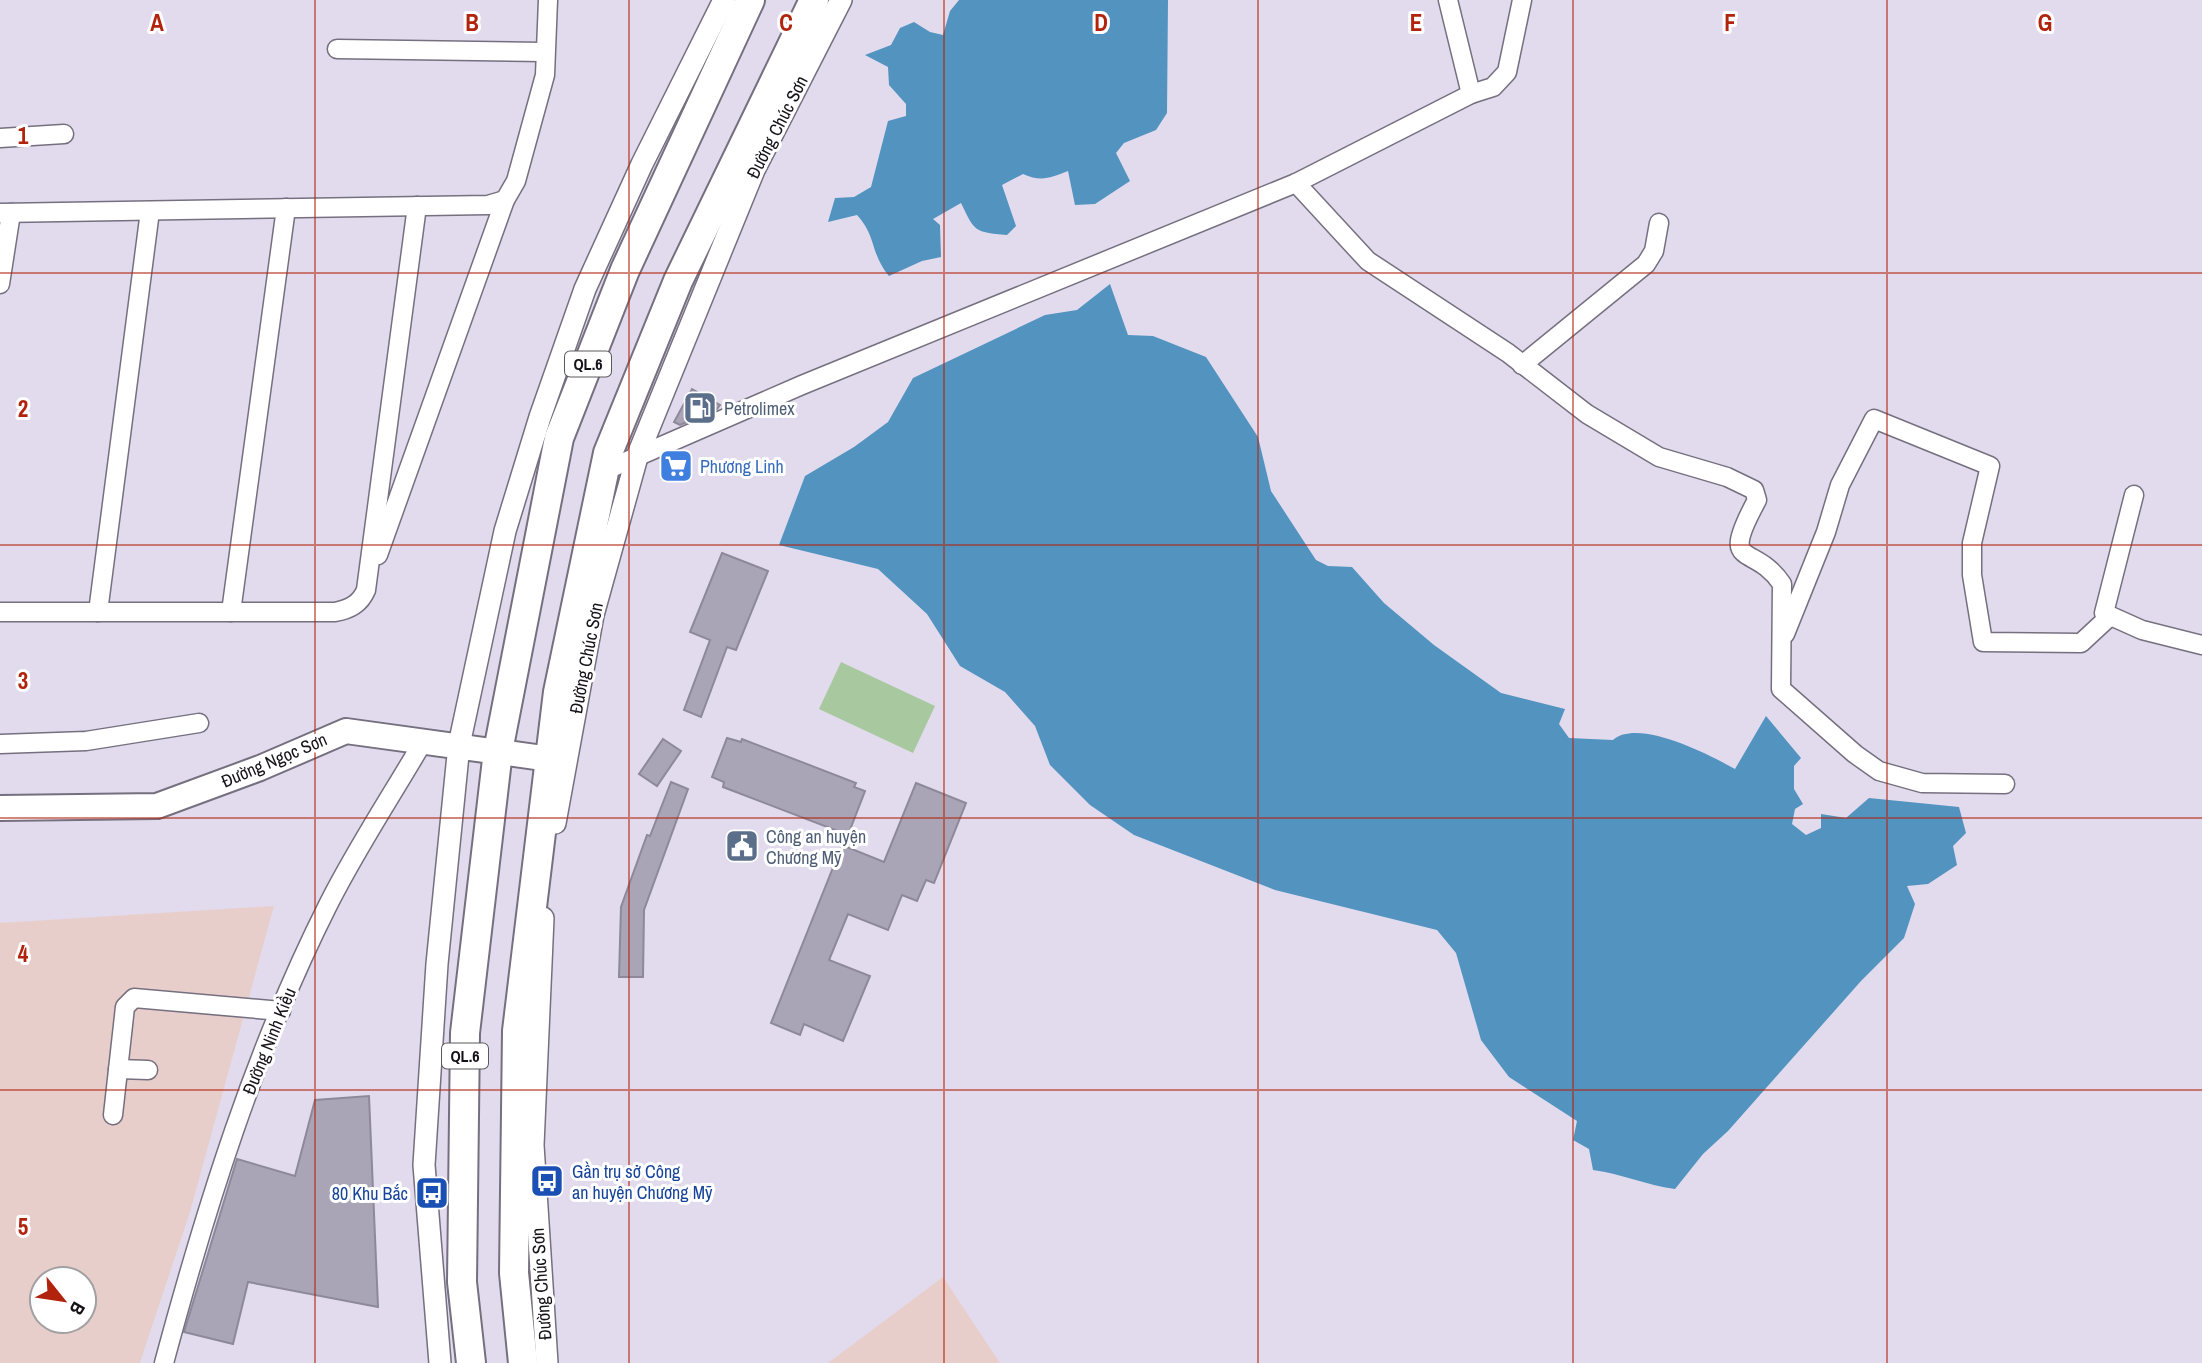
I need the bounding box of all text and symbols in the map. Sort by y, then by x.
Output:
text: A [150,7,164,38]
text: B [465,7,479,38]
text: C [779,7,793,38]
text: D [1094,7,1108,38]
text: E [1410,7,1422,38]
text: F [1724,7,1736,38]
text: G [2038,7,2052,38]
street label: Đường Chúc Sơn [740,71,814,183]
text: 1 [18,120,29,151]
road number: QL.6 [565,352,611,376]
fuel station icon: Petrolimex [681,389,719,427]
text: 2 [18,393,28,424]
place label: Petrolimex [724,396,795,421]
supermarket icon: Phương Linh [657,447,695,485]
place label: Phương Linh [700,454,784,479]
street label: Đường Chúc Sơn [563,600,609,716]
text: 3 [18,665,28,696]
street label: Đường Ngọc Sơn [217,727,331,793]
place label: Công an huyện Chương Mỹ [766,824,866,870]
public building icon: Công an huyện Chương Mỹ [723,827,761,865]
text: 4 [18,938,29,969]
street label: Đường Ninh Kiều [236,984,302,1098]
road number: QL.6 [442,1044,488,1068]
place label: Gần trụ sở Công an huyện Chương Mỹ [572,1159,713,1205]
bus stop icon: Gần trụ sở Công an huyện Chương Mỹ [528,1162,566,1200]
bus stop icon: 80 Khu Bắc [413,1174,451,1212]
place label: 80 Khu Bắc [332,1181,408,1206]
text: 5 [18,1211,28,1242]
street label: Đường Chúc Sơn [525,1227,557,1341]
north arrow [28,1265,98,1335]
text: B [64,1297,92,1320]

